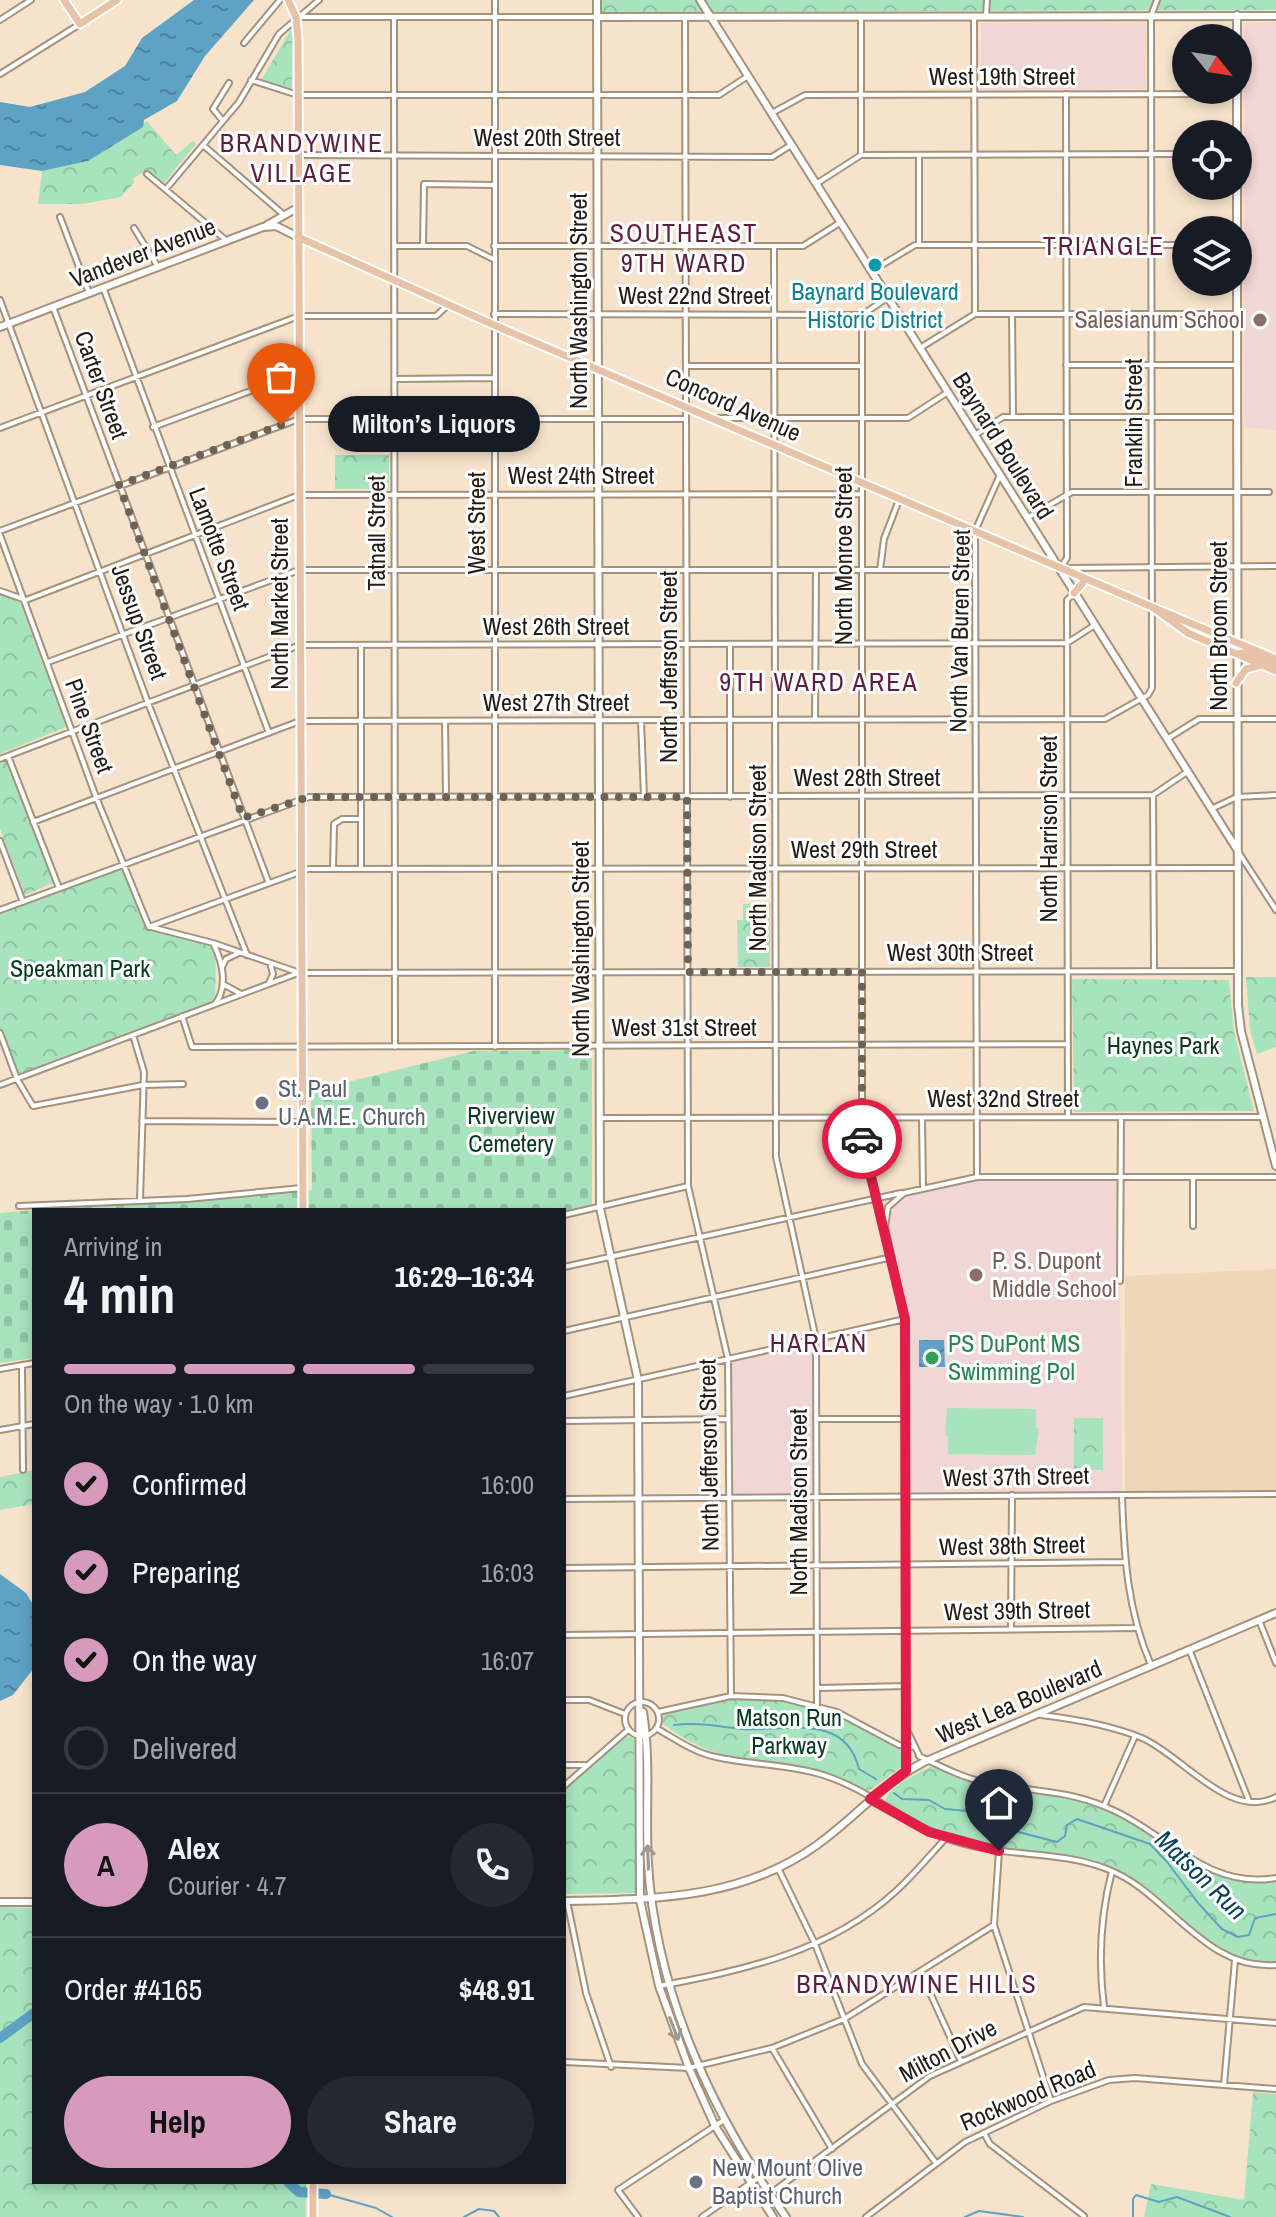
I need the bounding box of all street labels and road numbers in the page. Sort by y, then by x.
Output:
street label: West 19th Street [929,60,1076,92]
street label: West 20th Street [474,121,621,153]
street label: North Washington Street [562,193,594,409]
street label: Vandever Avenue [65,210,220,295]
street label: West 22nd Street [618,279,770,311]
street label: Carter Street [68,326,136,444]
street label: Franklin Street [1117,358,1149,488]
street label: Concord Avenue [661,360,806,448]
street label: Baynard Boulevard [946,366,1062,525]
street label: West 24th Street [508,459,655,491]
street label: North Monroe Street [827,466,859,645]
street label: West Street [460,471,492,574]
street label: Tatnall Street [360,475,392,591]
street label: Lamotte Street [182,483,258,615]
street label: North Market Street [263,518,295,690]
street label: North Van Buren Street [941,529,977,733]
street label: North Broom Street [1202,541,1234,711]
street label: Jessup Street [104,560,176,684]
street label: North Jefferson Street [652,570,684,763]
street label: West 26th Street [483,610,630,642]
street label: Pine Street [58,674,122,778]
street label: West 27th Street [483,686,630,718]
street label: North Harrison Street [1032,735,1064,923]
street label: West 28th Street [794,761,941,793]
street label: North Madison Street [741,764,773,952]
street label: West 29th Street [791,833,938,865]
street label: North Washington Street [564,841,596,1057]
street label: West 30th Street [887,936,1034,968]
street label: West 31st Street [611,1011,757,1043]
street label: West 32nd Street [927,1082,1079,1114]
street label: North Jefferson Street [690,1358,726,1551]
street label: North Madison Street [782,1408,814,1596]
street label: West 37th Street [943,1459,1090,1493]
street label: West 38th Street [939,1528,1086,1562]
street label: West 39th Street [944,1593,1091,1627]
street label: West Lea Boulevard [931,1652,1106,1750]
street label: Milton Drive [893,2011,1002,2089]
street label: Rockwood Road [955,2052,1100,2138]

